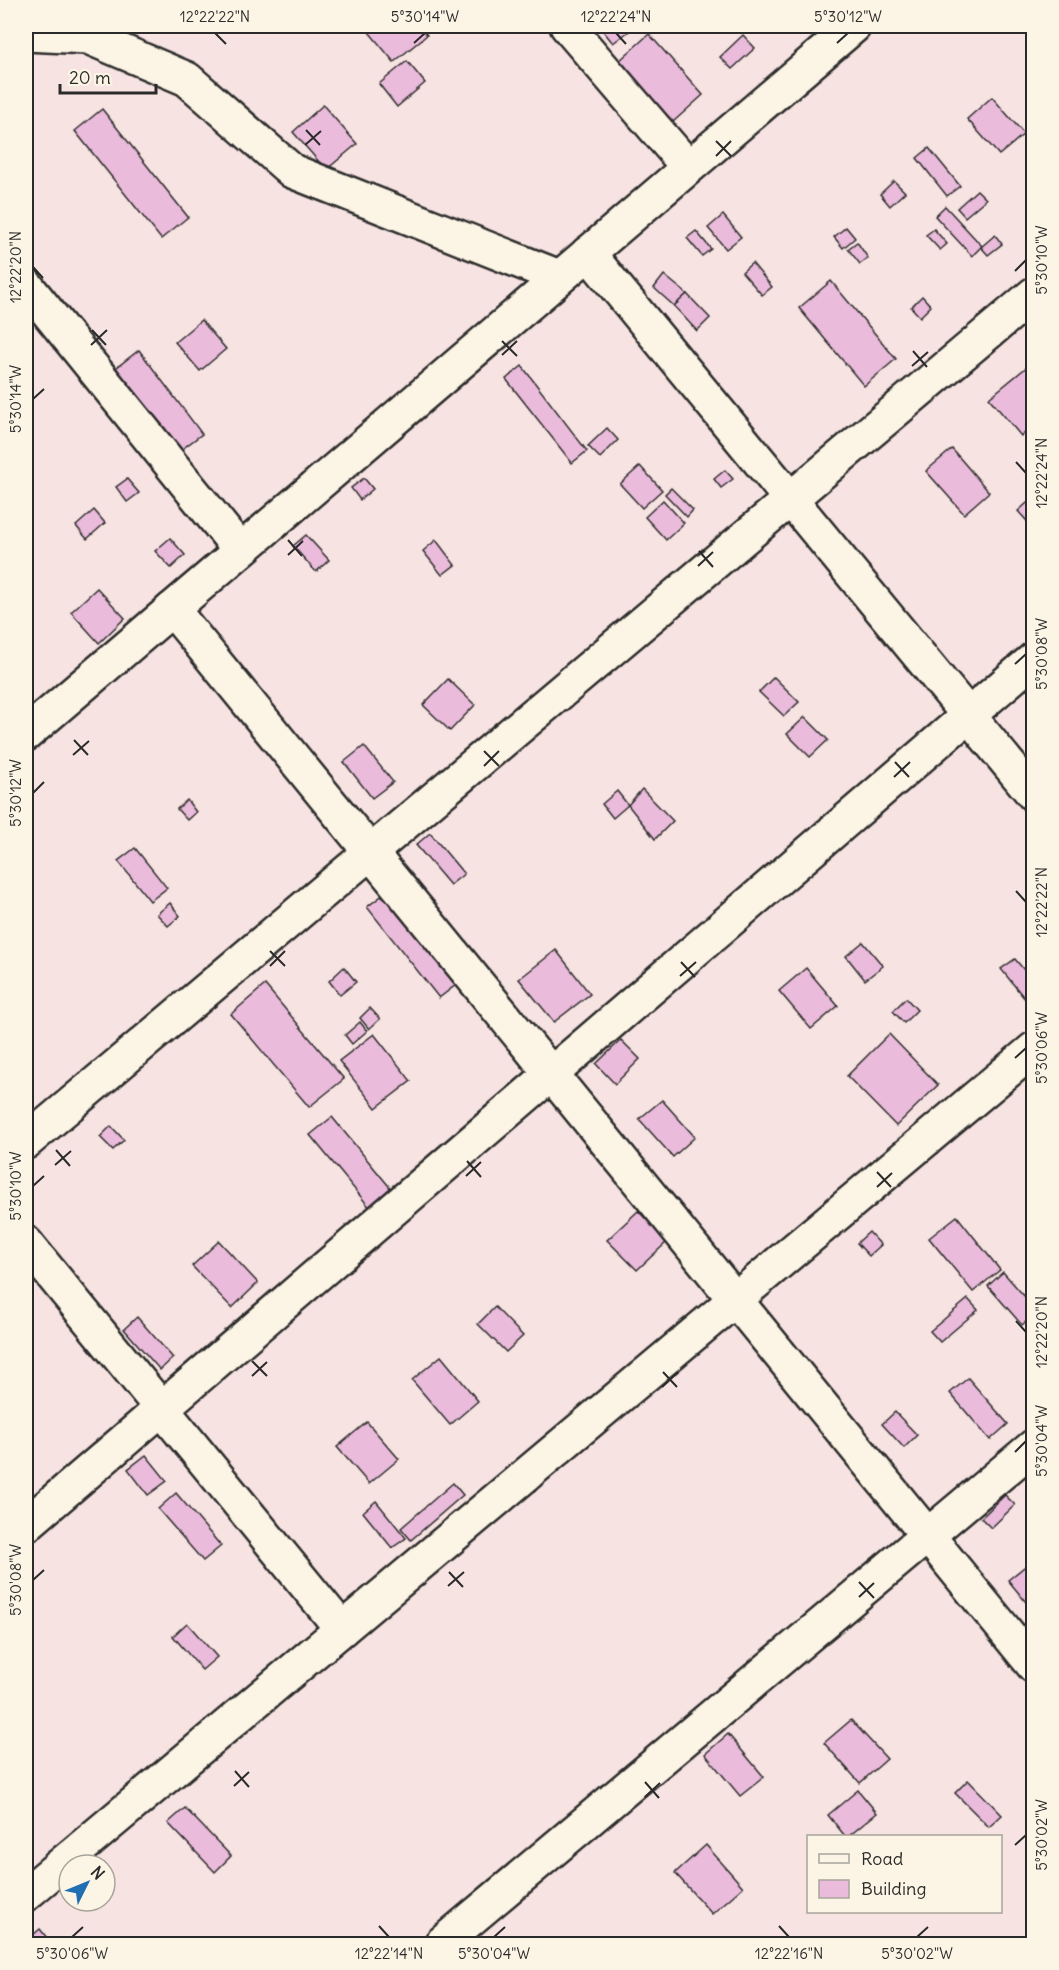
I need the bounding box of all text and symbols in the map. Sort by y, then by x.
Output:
text: 12°22'22"N [180,7,250,26]
text: 5°30'14"W [391,7,459,26]
text: 12°22'24"N [581,7,651,26]
text: 5°30'12"W [814,7,882,26]
scale bar [60,57,156,95]
text: 20 m [69,66,111,89]
text: 5°30'10"W [1032,225,1051,295]
text: 12°22'20"N [6,231,25,303]
text: 5°30'14"W [6,365,25,433]
text: 12°22'24"N [1032,438,1051,508]
text: 5°30'08"W [1032,618,1051,690]
text: 5°30'12"W [6,759,25,827]
text: 12°22'22"N [1032,867,1051,937]
text: 5°30'06"W [1032,1012,1051,1084]
text: 5°30'10"W [6,1151,25,1221]
text: 12°22'20"N [1032,1296,1051,1368]
text: 5°30'04"W [1032,1405,1051,1477]
text: 5°30'08"W [6,1544,25,1616]
text: 5°30'02"W [1032,1799,1051,1871]
legend [807,1835,1002,1913]
text: Road [861,1847,904,1870]
north arrow [57,1853,117,1913]
text: N [87,1862,109,1884]
text: Building [861,1877,926,1900]
text: 5°30'06"W [36,1944,108,1963]
text: 12°22'14"N [355,1944,423,1963]
text: 5°30'04"W [458,1944,530,1963]
text: 12°22'16"N [755,1944,823,1963]
text: 5°30'02"W [881,1944,953,1963]

